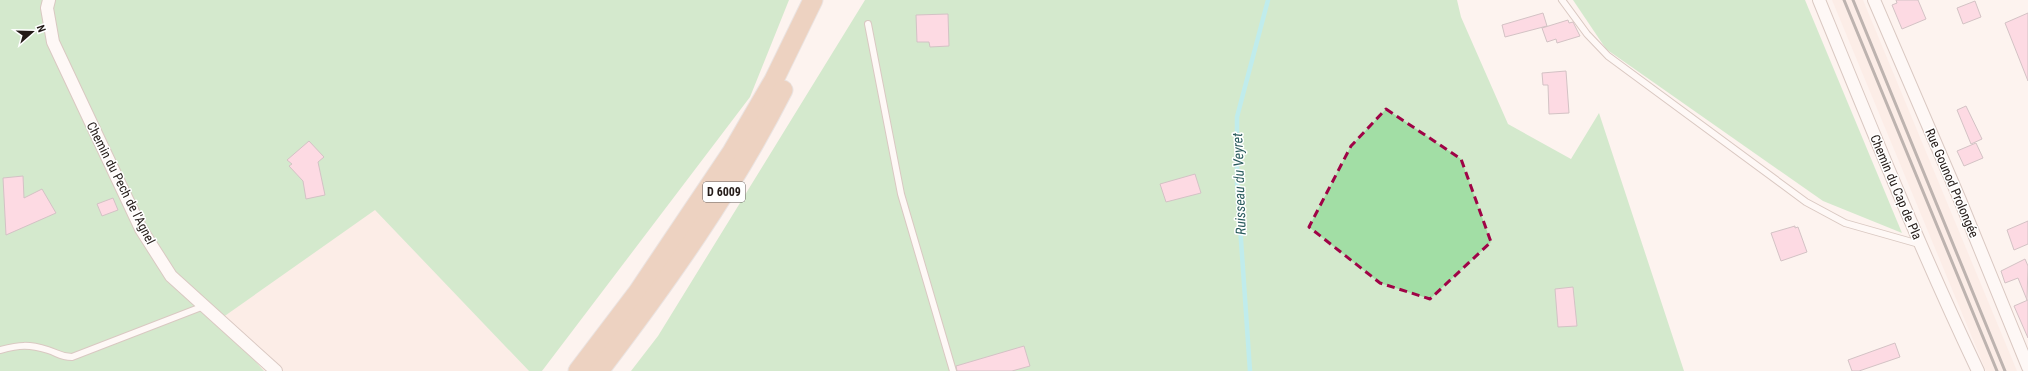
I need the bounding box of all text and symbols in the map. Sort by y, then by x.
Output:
north arrow [12,12,52,52]
text: N [34,23,48,34]
street label: Chemin du Pech de l'Agnel [84,119,158,247]
street label: Rue Gounod Prolongée [1922,126,1982,240]
water label: Ruisseau du Veyret [1229,132,1249,235]
street label: Chemin du Cap de Pla [1867,132,1925,242]
road number: D 6009 [703,182,745,202]

